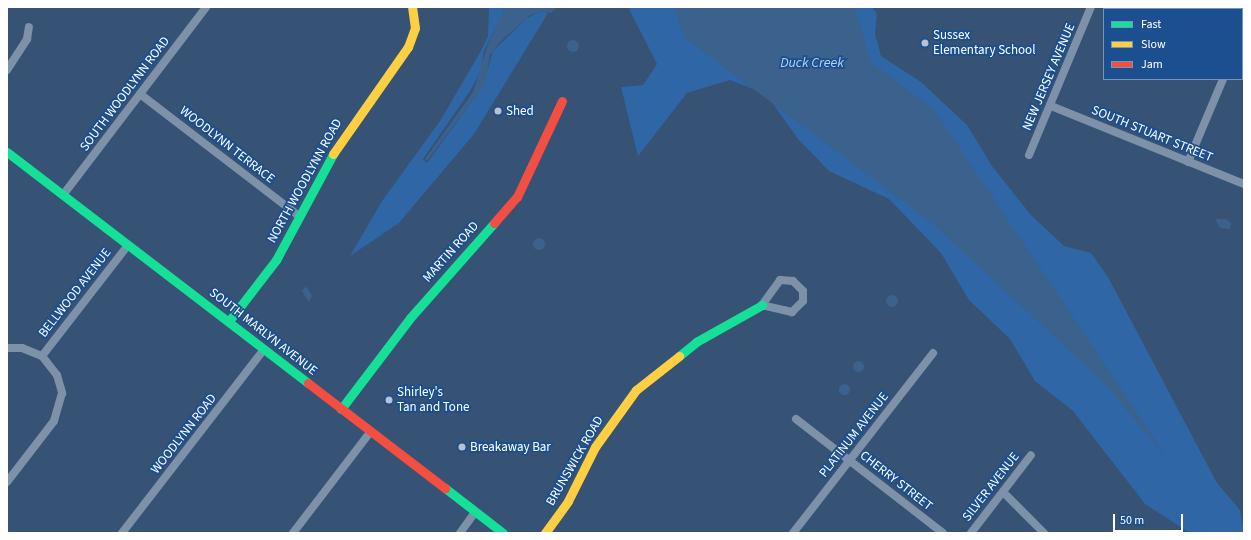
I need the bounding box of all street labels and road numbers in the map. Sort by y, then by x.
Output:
street label: NEW JERSEY AVENUE [1019,21,1079,133]
street label: SOUTH WOODLYNN ROAD [77,34,173,154]
street label: WOODLYNN TERRACE [176,103,278,187]
street label: SOUTH STUART STREET [1089,103,1215,165]
street label: NORTH WOODLYNN ROAD [264,116,346,246]
street label: MARTIN ROAD [420,219,482,285]
street label: BELLWOOD AVENUE [35,245,115,341]
street label: SOUTH MARLYN AVENUE [206,285,320,379]
street label: PLATINUM AVENUE [816,389,892,481]
street label: WOODLYNN ROAD [148,391,220,477]
street label: BRUNSWICK ROAD [543,413,607,509]
street label: CHERRY STREET [857,448,935,514]
street label: SILVER AVENUE [959,449,1023,525]

